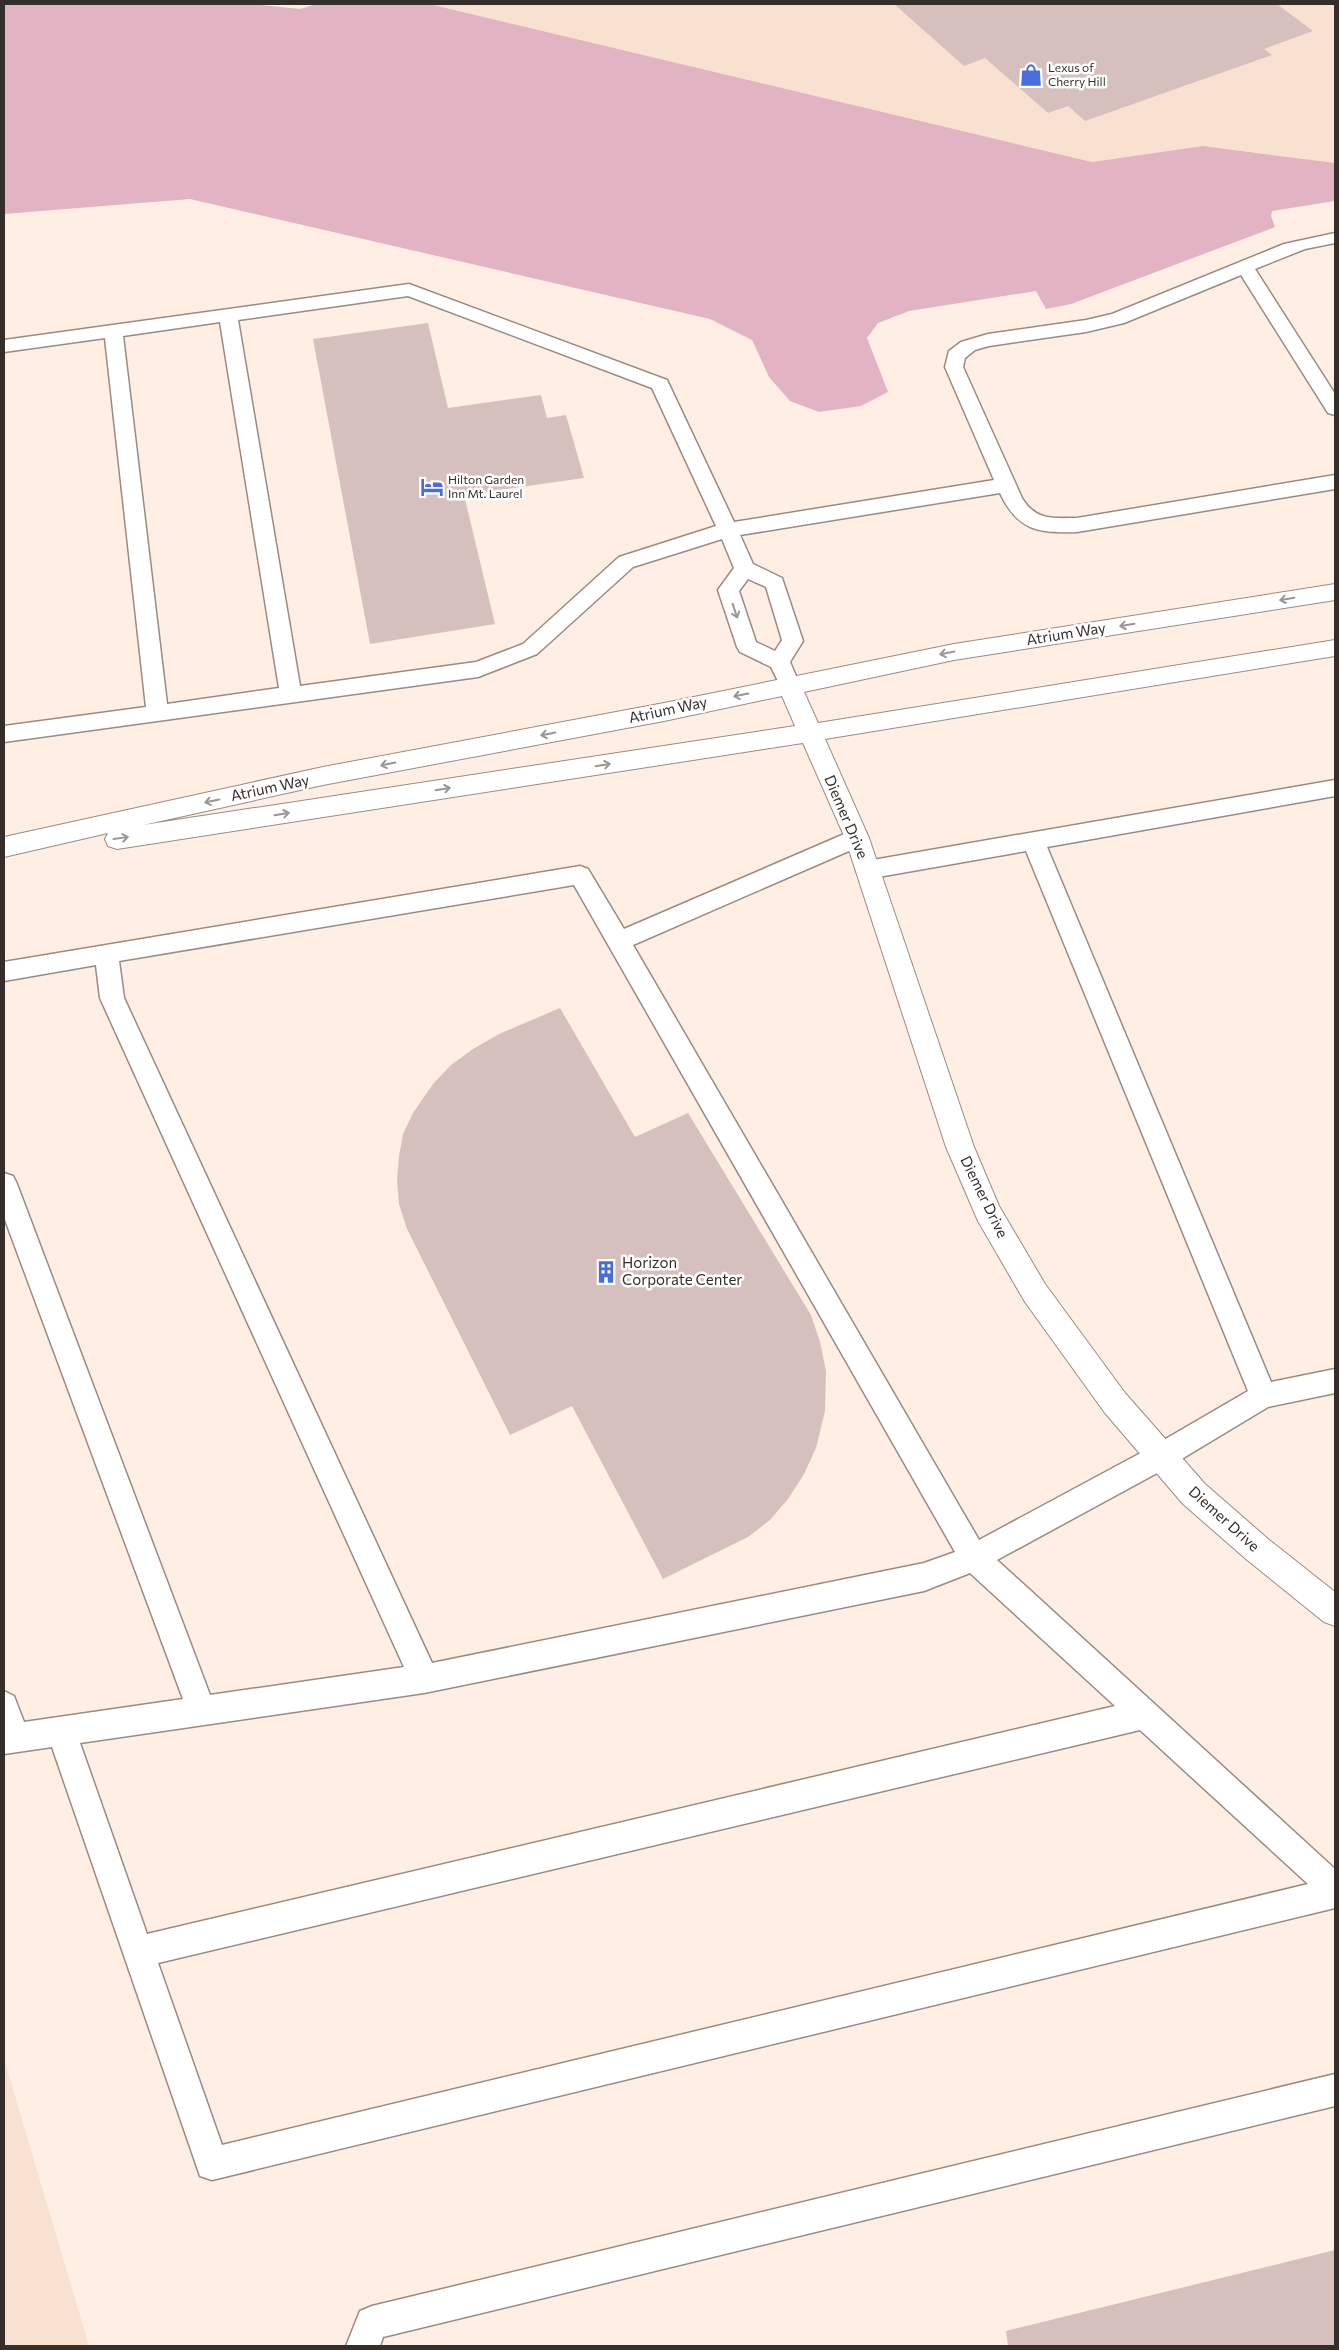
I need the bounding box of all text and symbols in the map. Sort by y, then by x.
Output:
place label: Lexus of Cherry Hill [1048,60,1106,88]
shop icon: Lexus of Cherry Hill [1018,62,1044,88]
place label: Hilton Garden Inn Mt. Laurel [448,472,524,500]
hotel icon: Hilton Garden Inn Mt. Laurel [419,474,445,500]
one-way arrow [1279,595,1295,605]
one-way arrow [731,603,741,619]
street label: Atrium Way [1025,618,1107,648]
one-way arrow [1119,620,1135,630]
one-way arrow [939,649,955,658]
one-way arrow [734,691,750,700]
street label: Atrium Way [627,692,709,726]
one-way arrow [540,729,556,739]
one-way arrow [595,759,611,769]
one-way arrow [381,760,397,770]
street label: Atrium Way [229,770,311,804]
street label: Diemer Drive [821,772,873,861]
one-way arrow [434,784,450,794]
one-way arrow [204,797,220,806]
one-way arrow [274,809,290,819]
one-way arrow [113,833,129,843]
street label: Diemer Drive [957,1153,1013,1241]
place label: Horizon Corporate Center [622,1253,742,1288]
building icon: Horizon Corporate Center [593,1259,619,1285]
street label: Diemer Drive [1186,1482,1264,1555]

